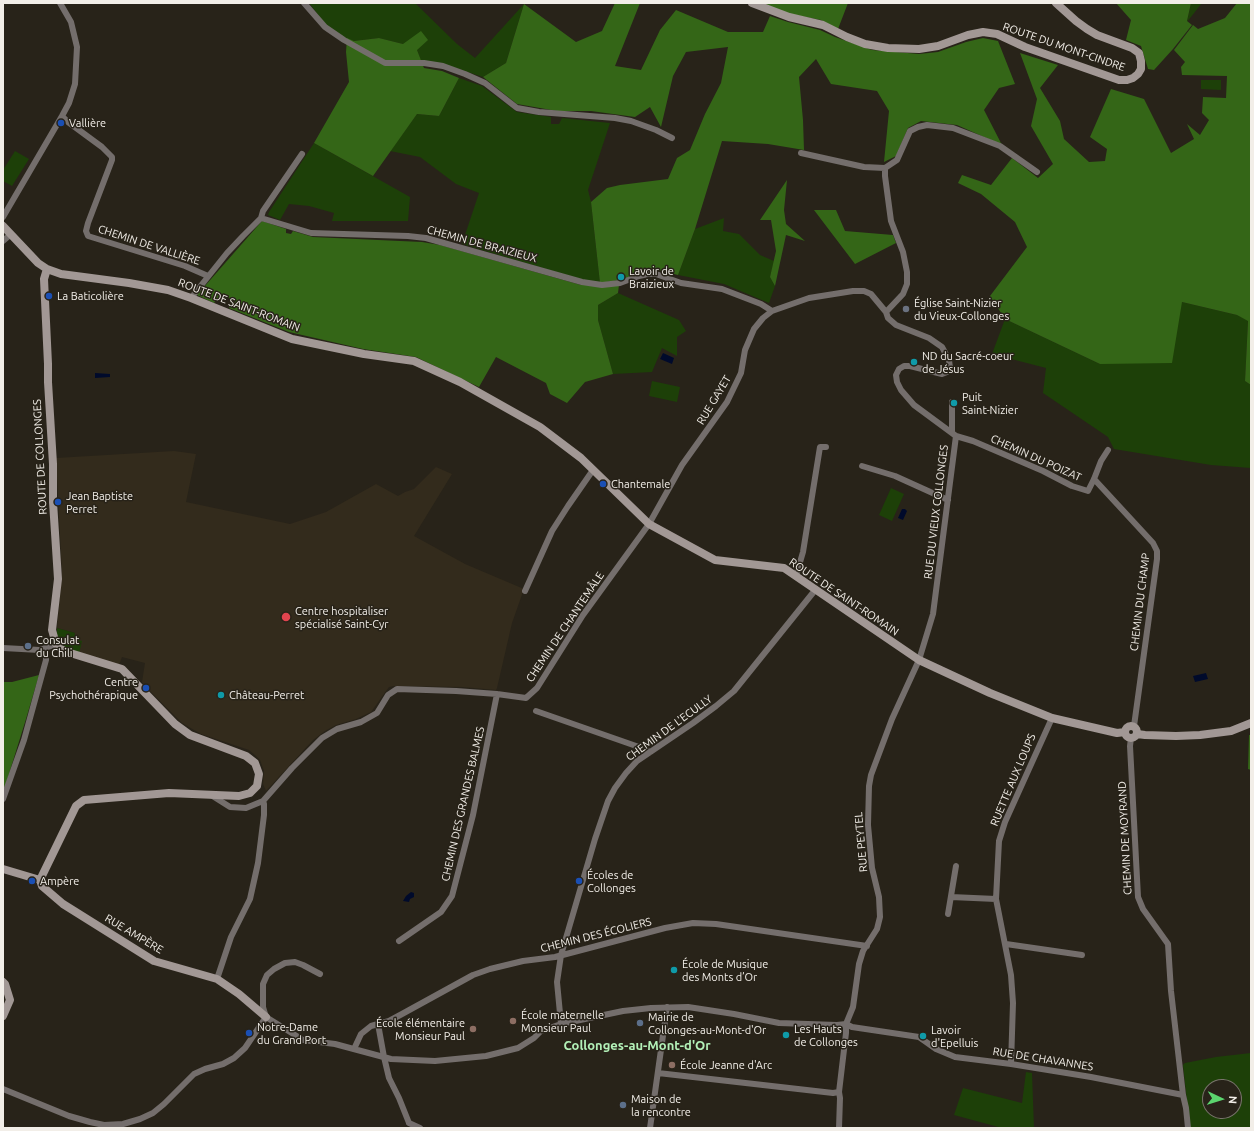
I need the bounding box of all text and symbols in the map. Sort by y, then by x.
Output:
street label: ROUTE DU MONT-CINDRE [1001,20,1127,74]
place label: Vallière [69,116,106,130]
marker: Vallière [56,118,66,128]
street label: CHEMIN DE VALLIÈRE [96,222,202,268]
street label: CHEMIN DE BRAIZIEUX [426,223,538,265]
place label: Lavoir de Braizieux [629,264,674,290]
marker: Lavoir de Braizieux [616,272,626,282]
street label: ROUTE DE SAINT-ROMAIN [176,276,302,334]
place label: La Baticolière [57,289,124,303]
marker: La Baticolière [44,291,54,301]
place label: Église Saint-Nizier du Vieux-Collonges [914,296,1009,322]
marker: Église Saint-Nizier du Vieux-Collonges [901,304,911,314]
place label: ND du Sacré-coeur de Jésus [922,349,1013,375]
marker: ND du Sacré-coeur de Jésus [909,357,919,367]
street label: RUE GAYET [694,373,734,427]
place label: Puit Saint-Nizier [962,390,1018,416]
marker: Puit Saint-Nizier [949,398,959,408]
street label: ROUTE DE COLLONGES [30,399,50,515]
street label: CHEMIN DU POIZAT [988,432,1084,484]
street label: RUE DU VIEUX COLLONGES [921,444,951,580]
place label: Chantemale [611,477,670,491]
marker: Chantemale [598,479,608,489]
place label: Jean Baptiste Perret [66,489,133,515]
marker: Jean Baptiste Perret [53,497,63,507]
street label: CHEMIN DU CHAMP [1127,552,1153,652]
street label: ROUTE DE SAINT-ROMAIN [787,555,901,639]
street label: CHEMIN DE CHANTEMÂLE [523,569,607,685]
place label: Centre hospitaliser spécialisé Saint-Cyr [295,604,388,630]
marker: Centre hospitaliser spécialisé Saint-Cyr [280,611,292,623]
place label: Consulat du Chili [36,633,79,659]
marker: Consulat du Chili [23,641,33,651]
place label: Centre Psychothérapique [49,675,138,701]
marker: Centre Psychothérapique [141,683,151,693]
place label: Château-Perret [229,688,304,702]
marker: Château-Perret [216,690,226,700]
street label: CHEMIN DE L'ECULLY [623,692,715,764]
street label: CHEMIN DES GRANDES BALMES [439,725,487,883]
street label: RUETTE AUX LOUPS [988,732,1038,828]
street label: CHEMIN DE MOYRAND [1115,781,1135,895]
street label: RUE PEYTEL [852,811,870,873]
place label: Écoles de Collonges [587,868,636,894]
place label: Ampère [40,874,79,888]
marker: Ampère [27,876,37,886]
marker: Écoles de Collonges [574,876,584,886]
street label: RUE AMPÈRE [103,911,165,957]
street label: CHEMIN DES ÉCOLIERS [539,915,653,955]
place label: École de Musique des Monts d’Or [682,957,768,983]
marker: École de Musique des Monts d’Or [669,965,679,975]
place label: École maternelle Monsieur Paul [521,1008,604,1034]
place label: Mairie de Collonges-au-Mont-d'Or [648,1010,766,1036]
place label: École élémentaire Monsieur Paul [376,1016,465,1042]
marker: École maternelle Monsieur Paul [508,1016,518,1026]
marker: Mairie de Collonges-au-Mont-d'Or [635,1018,645,1028]
place label: Notre-Dame du Grand Port [257,1020,326,1046]
place label: Les Hauts de Collonges [794,1022,858,1048]
place label: Lavoir d'Epelluis [931,1023,978,1049]
marker: École élémentaire Monsieur Paul [468,1024,478,1034]
marker: Notre-Dame du Grand Port [244,1028,254,1038]
marker: Les Hauts de Collonges [781,1030,791,1040]
marker: Lavoir d'Epelluis [918,1031,928,1041]
district label: Collonges-au-Mont-d'Or [563,1038,711,1054]
street label: RUE DE CHAVANNES [992,1045,1094,1073]
place label: École Jeanne d'Arc [680,1058,772,1072]
marker: École Jeanne d'Arc [667,1060,677,1070]
north arrow [1202,1079,1242,1119]
place label: Maison de la rencontre [631,1092,691,1118]
text: N [1227,1095,1239,1104]
marker: Maison de la rencontre [618,1100,628,1110]

